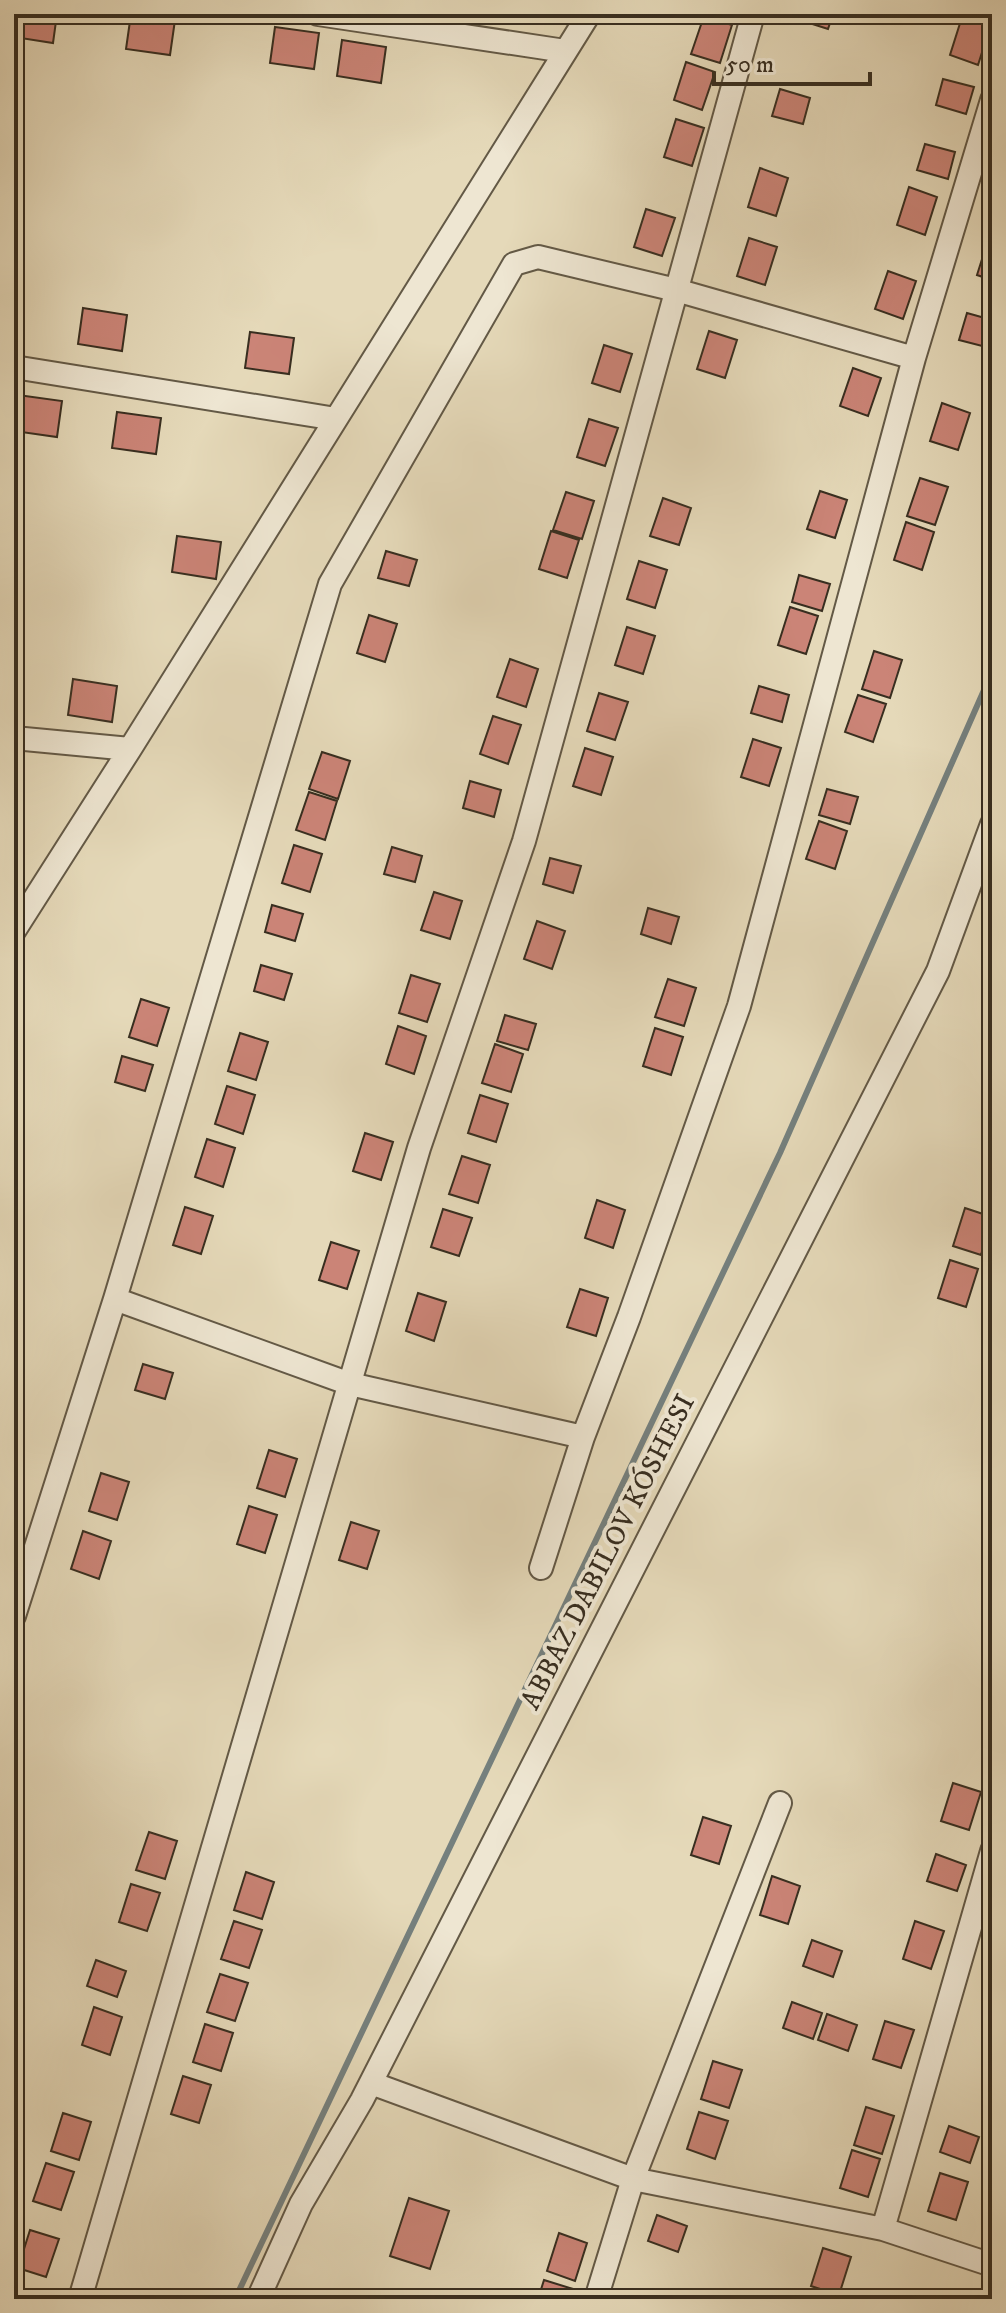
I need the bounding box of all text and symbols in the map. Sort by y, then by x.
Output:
scale bar [714,36,870,86]
text: 50 m [726,50,774,80]
street label: ABBAZ DABILOV KÓSHESI [512,1388,703,1716]

